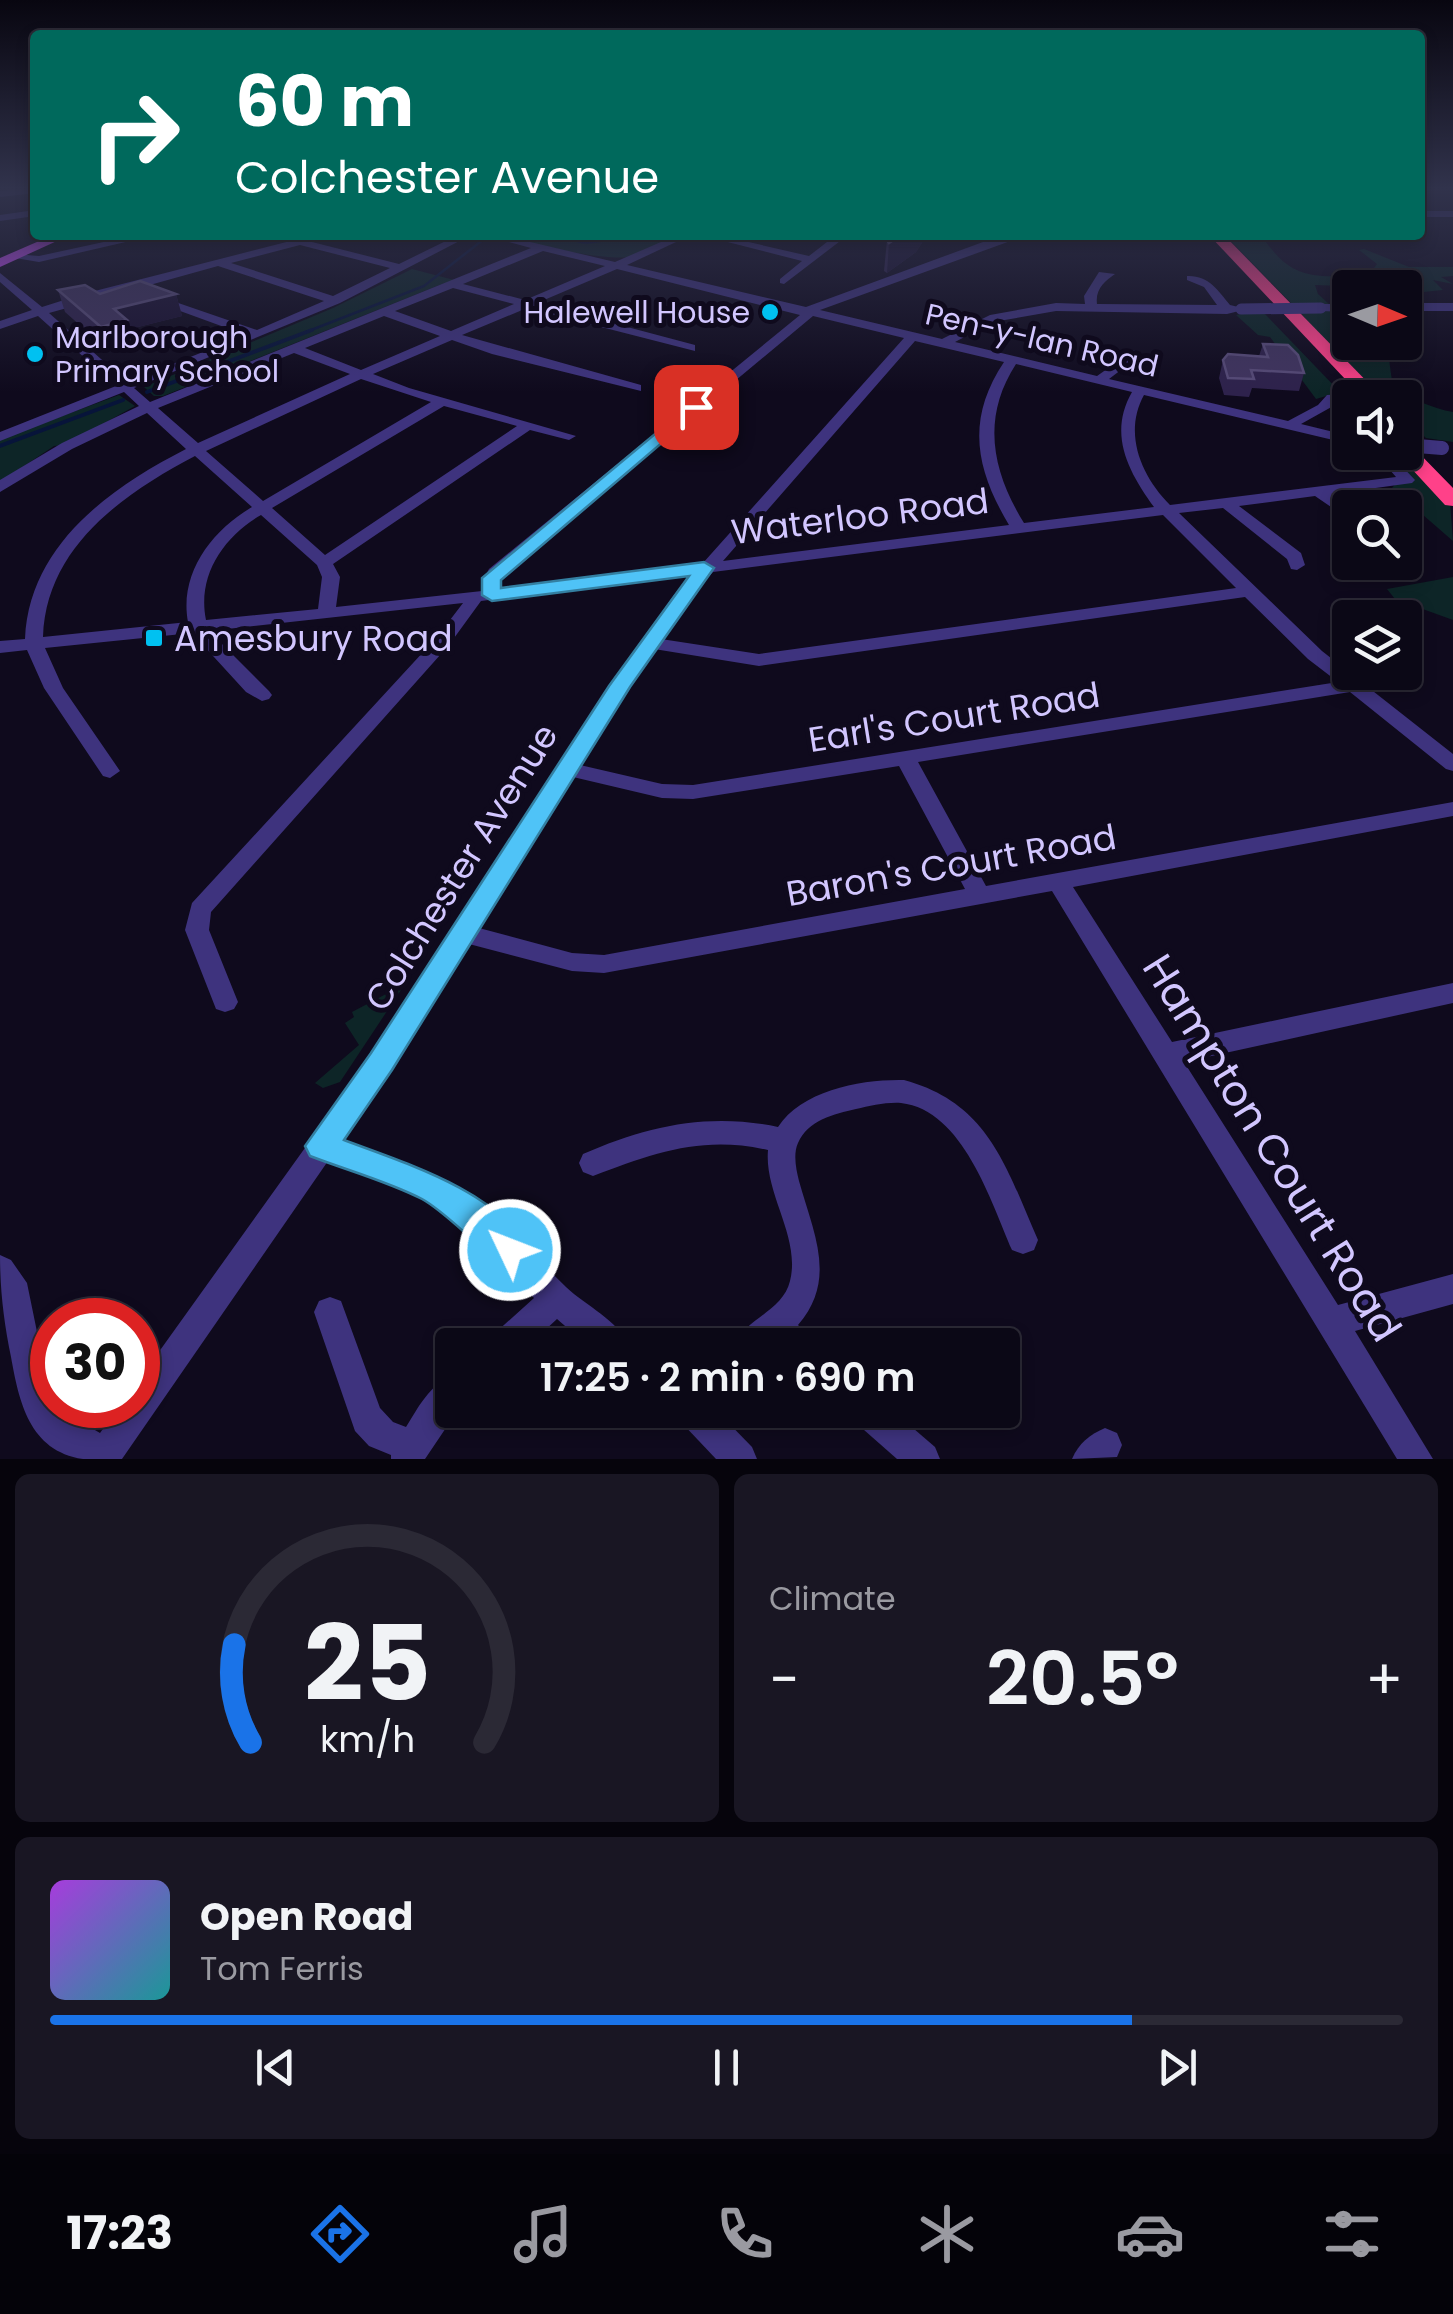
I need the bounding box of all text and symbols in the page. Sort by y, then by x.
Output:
text: 60 m [235,52,414,151]
icon: right [70,70,200,200]
text: Colchester Avenue [235,146,659,209]
north arrow [1332,270,1422,360]
map controls [1332,270,1422,690]
place label: Halewell House [524,291,750,334]
street label: Pen-y-lan Road [921,292,1163,388]
marker: Halewell House [759,301,781,323]
place label: Marlborough Primary School [55,316,279,393]
marker: Marlborough Primary School [24,343,46,365]
pin [654,365,739,450]
icon: arrive [669,380,724,435]
button: sound [1332,380,1422,470]
street label: Waterloo Road [728,476,992,556]
button: search [1332,490,1422,580]
button: layers [1332,600,1422,690]
place label: Amesbury Road [174,614,453,663]
marker: Amesbury Road [143,627,165,649]
street label: Earl's Court Road [805,670,1103,764]
street label: Colchester Avenue [353,714,569,1020]
street label: Baron's Court Road [782,812,1120,918]
street label: Hampton Court Road [1129,943,1415,1353]
position arrow [458,1198,562,1302]
speed limit sign: 30 [30,1298,160,1428]
text: 17:25 · 2 min · 690 m [540,1351,915,1404]
text: Climate [769,1576,896,1621]
text: 25 [304,1591,430,1736]
text: 20.5° [986,1626,1179,1731]
text: − [769,1641,799,1718]
text: + [1365,1641,1403,1718]
text: km/h [319,1714,415,1765]
text: Open Road [200,1890,413,1943]
text: Tom Ferris [200,1946,364,1991]
icon: previous [248,2040,303,2095]
icon: pause [699,2040,754,2095]
icon: next [1150,2040,1205,2095]
icon: directions [305,2199,375,2269]
icon: music [508,2199,578,2269]
icon: phone [710,2199,780,2269]
icon: climate [912,2199,982,2269]
icon: car [1115,2199,1185,2269]
icon: filters [1317,2199,1387,2269]
text: 17:23 [66,2202,173,2265]

